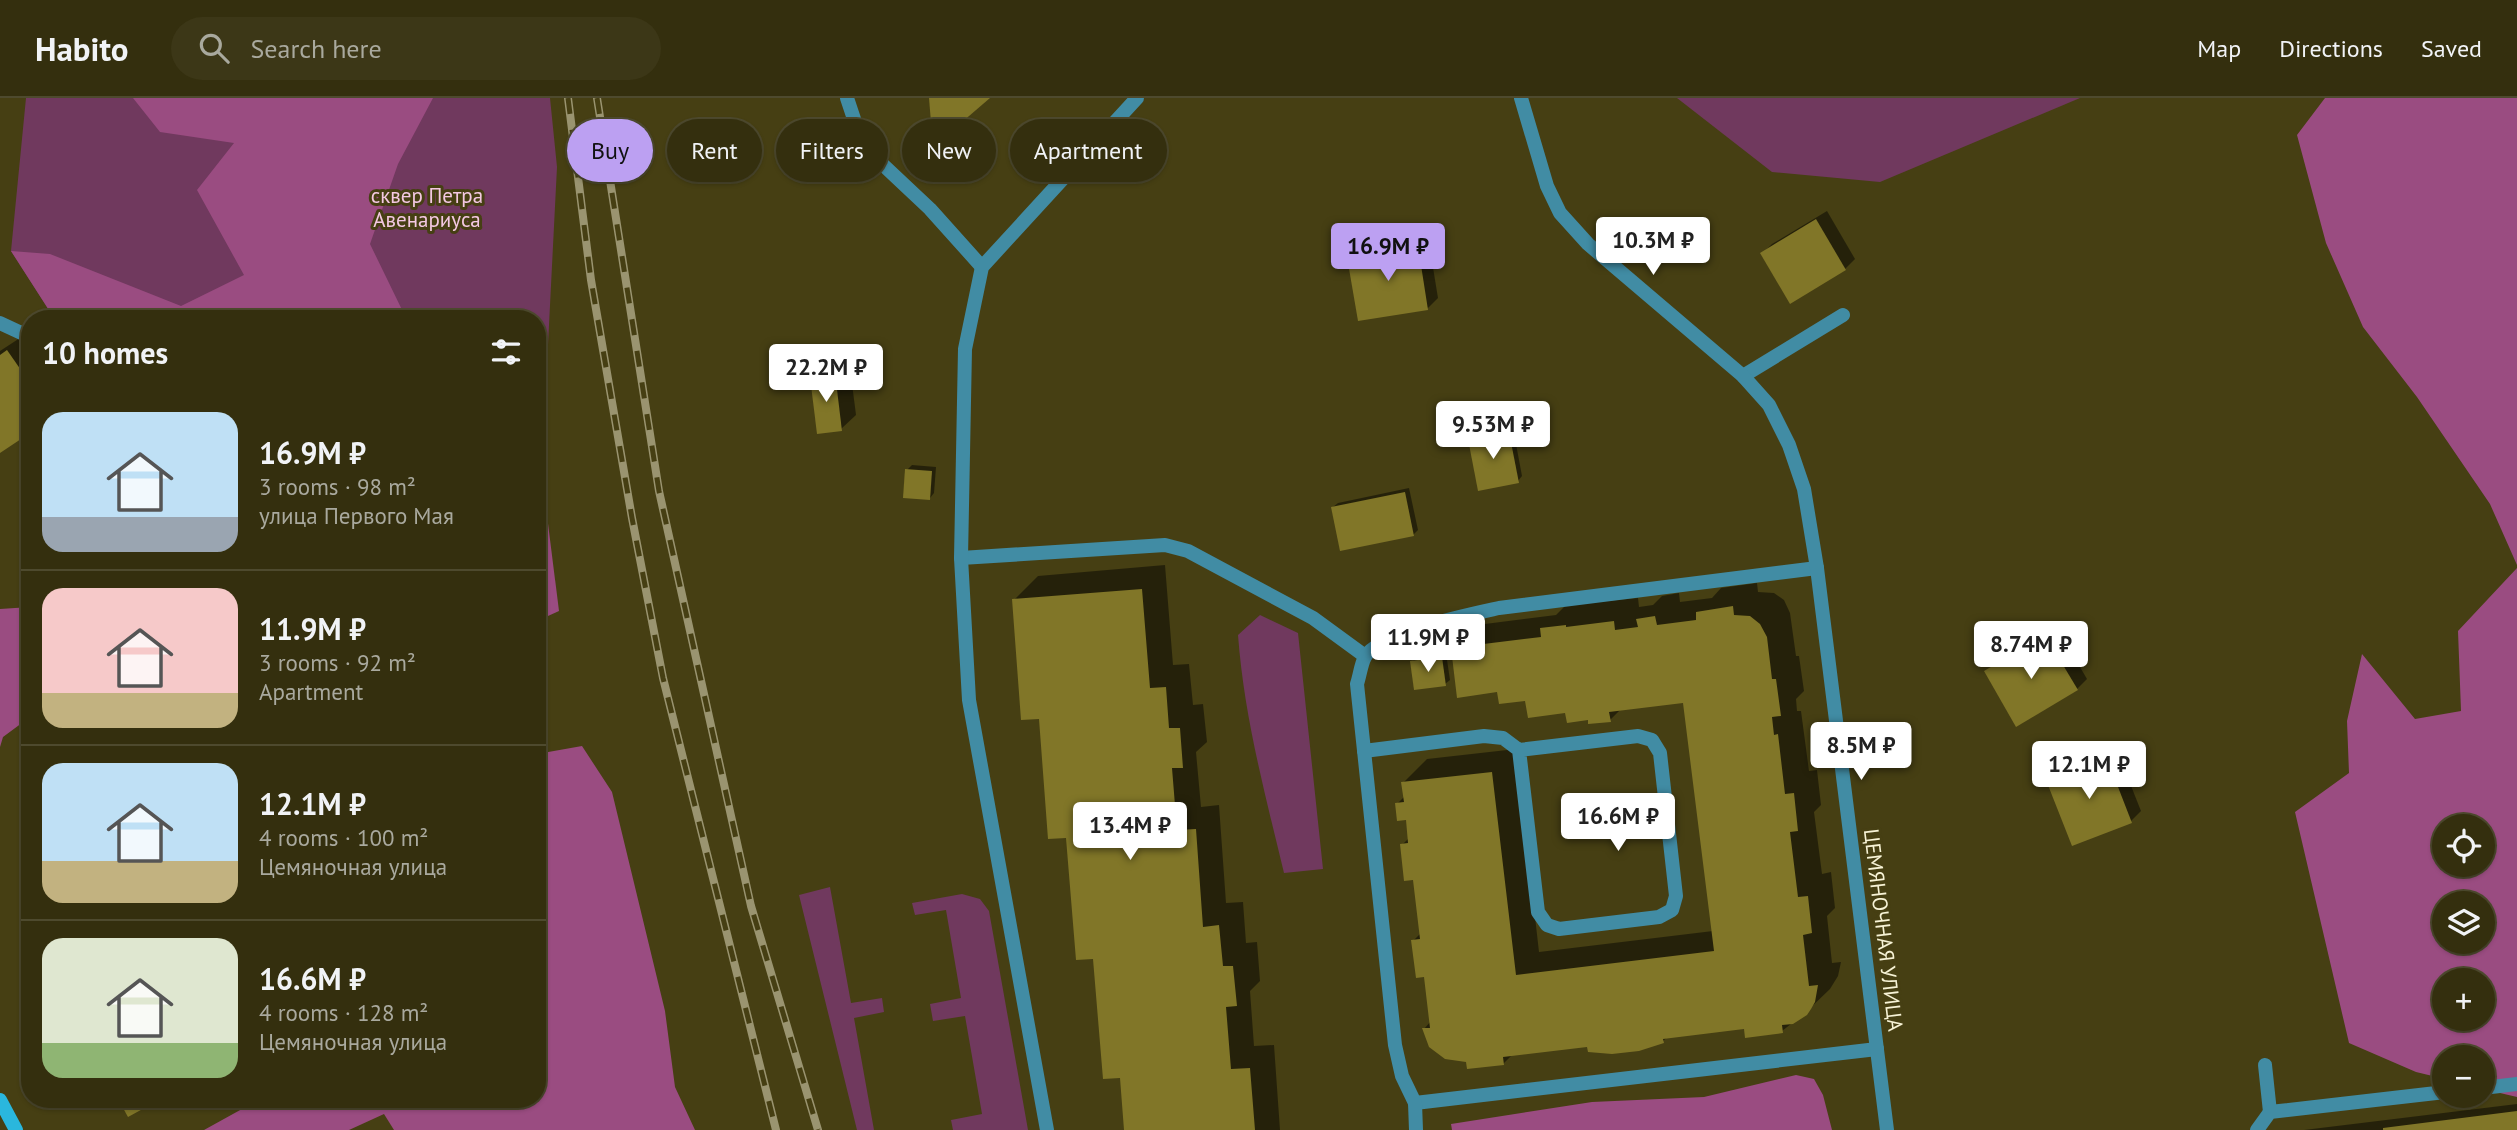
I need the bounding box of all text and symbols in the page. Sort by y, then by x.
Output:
search box [171,17,661,80]
text: Habito [35,27,129,70]
icon: search [195,29,233,67]
text: Search here [251,32,382,65]
text: Map [2197,33,2241,64]
text: Directions [2279,33,2383,64]
text: Saved [2421,33,2482,64]
chip: Buy [567,119,653,182]
chip: Rent [667,119,762,182]
chip: Filters [776,119,888,182]
chip: New [902,119,996,182]
chip: Apartment [1010,119,1167,182]
park label: сквер Петра Авенариуса [371,182,483,233]
pin: 10.3M ₽ [1588,218,1718,277]
pin: 16.9M ₽ [1323,223,1453,283]
text: 10.3M ₽ [1612,225,1694,254]
text: 16.9M ₽ [1347,231,1429,260]
text: 10 homes [42,333,168,372]
icon: filters [487,333,525,371]
pin: 22.2M ₽ [761,344,891,404]
text: 22.2M ₽ [785,352,867,381]
pin: 9.53M ₽ [1428,402,1558,461]
text: 9.53M ₽ [1452,409,1534,438]
text: 16.9M ₽ [259,433,366,472]
icon: home [98,440,182,524]
text: 3 rooms · 98 m² [259,472,416,501]
text: улица Первого Мая [259,501,454,530]
text: 11.9M ₽ [259,609,366,648]
pin: 11.9M ₽ [1363,614,1493,674]
icon: home [98,616,182,700]
text: 11.9M ₽ [1387,622,1469,651]
pin: 8.74M ₽ [1966,622,2096,681]
text: 8.74M ₽ [1990,629,2072,658]
text: 3 rooms · 92 m² [259,648,416,677]
text: Apartment [259,677,363,706]
pin: 8.5M ₽ [1804,722,1918,782]
text: 8.5M ₽ [1826,730,1896,759]
pin: 12.1M ₽ [2024,742,2154,801]
text: 12.1M ₽ [2048,749,2130,778]
text: 12.1M ₽ [259,784,366,823]
icon: home [98,791,182,875]
pin: 16.6M ₽ [1553,794,1683,853]
text: 16.6M ₽ [1577,801,1659,830]
pin: 13.4M ₽ [1065,802,1195,862]
text: 13.4M ₽ [1089,810,1171,839]
map controls [2432,814,2495,1108]
button: locate [2432,814,2495,877]
text: 4 rooms · 100 m² [259,823,428,852]
street label: ЦЕМЯНОЧНАЯ УЛИЦА [1858,827,1909,1033]
text: Цемяночная улица [259,852,447,881]
button: layers [2432,891,2495,954]
text: 16.6M ₽ [259,959,366,998]
icon: home [98,966,182,1050]
button: + [2432,968,2495,1031]
text: 4 rooms · 128 m² [259,998,428,1027]
text: Цемяночная улица [259,1027,447,1056]
button: − [2432,1045,2495,1108]

